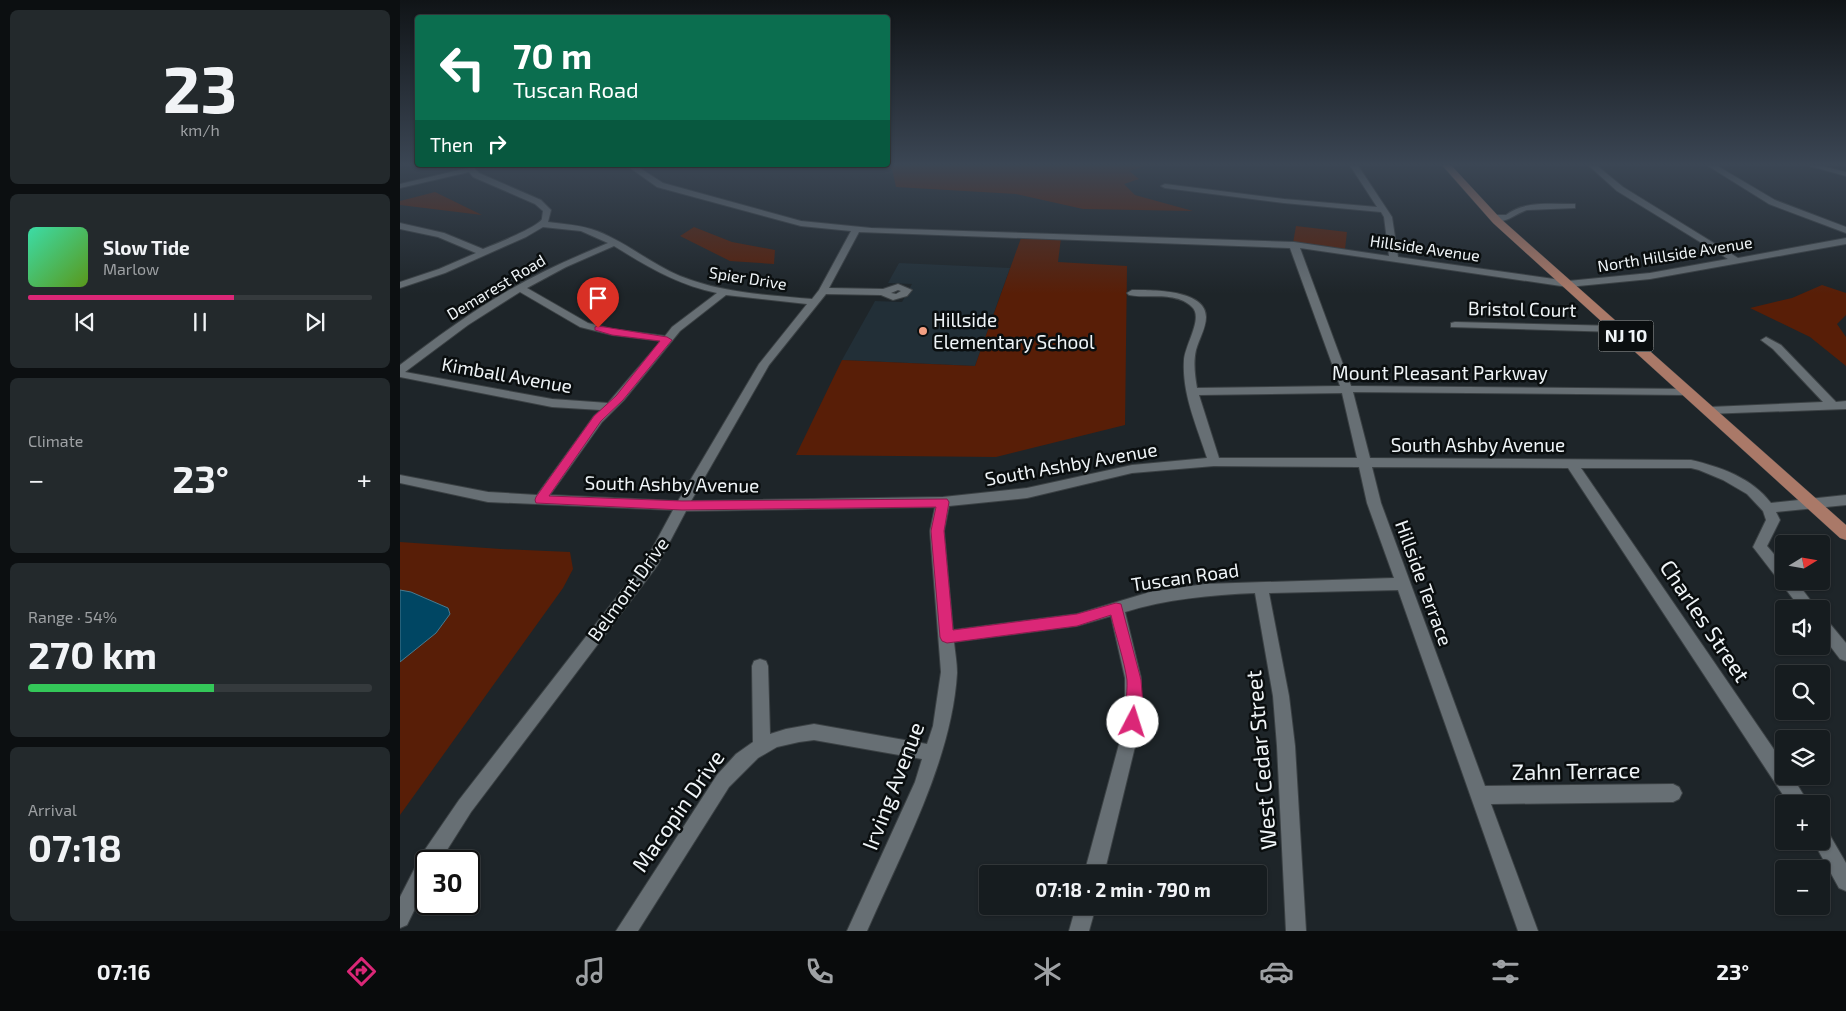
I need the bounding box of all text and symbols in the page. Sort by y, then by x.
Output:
text: 70 m [513,34,592,76]
icon: left [430,35,495,100]
text: 23 [163,48,237,126]
text: Tuscan Road [513,76,639,102]
text: km/h [180,120,220,139]
icon: right [483,130,511,158]
text: Then [430,133,473,156]
street label: Hillside Avenue [1369,230,1481,265]
street label: North Hillside Avenue [1596,232,1754,275]
text: Slow Tide [103,236,190,259]
street label: Demarest Road [443,250,548,323]
text: Marlow [103,259,159,278]
street label: Spier Drive [708,262,788,293]
pin [577,277,619,328]
icon: arrive [584,284,612,312]
street label: Bristol Court [1468,296,1576,321]
icon: previous [71,308,99,336]
icon: pause [186,308,214,336]
icon: next [301,308,329,336]
place label: Hillside Elementary School [933,308,1095,353]
road number: NJ 10 [1598,321,1654,352]
marker: Hillside Elementary School [917,325,929,337]
street label: Kimball Avenue [440,352,574,397]
street label: Mount Pleasant Parkway [1332,361,1548,384]
text: Climate [28,431,83,450]
street label: South Ashby Avenue [1391,433,1565,456]
street label: South Ashby Avenue [983,437,1159,490]
text: 23° [172,455,229,501]
text: − [28,462,44,496]
text: + [357,462,372,496]
street label: South Ashby Avenue [584,470,760,497]
street label: Hillside Terrace [1391,517,1458,649]
street label: Belmont Drive [582,532,673,645]
north arrow [1775,535,1830,590]
map controls [1775,535,1830,915]
street label: Charles Street [1655,554,1756,686]
street label: Tuscan Road [1130,558,1240,595]
button: sound [1775,600,1830,655]
text: Range · 54% [28,607,117,626]
text: 270 km [28,631,157,677]
button: search [1775,665,1830,720]
street label: West Cedar Street [1239,669,1281,851]
position arrow [1106,695,1158,747]
street label: Irving Avenue [856,718,928,853]
button: layers [1775,730,1830,785]
street label: Macopin Drive [626,745,729,876]
street label: Zahn Terrace [1511,756,1641,784]
button: + [1775,795,1830,850]
text: Arrival [28,800,77,819]
text: 07:18 [28,824,122,870]
speed limit sign: 30 [415,850,480,915]
button: − [1775,860,1830,915]
text: 07:18 · 2 min · 790 m [1035,878,1211,901]
icon: directions [344,954,379,989]
icon: music [573,954,608,989]
icon: phone [802,954,837,989]
icon: climate [1030,954,1065,989]
icon: car [1259,954,1294,989]
icon: filters [1488,954,1523,989]
text: 07:16 [97,958,150,984]
text: 23° [1716,958,1749,984]

